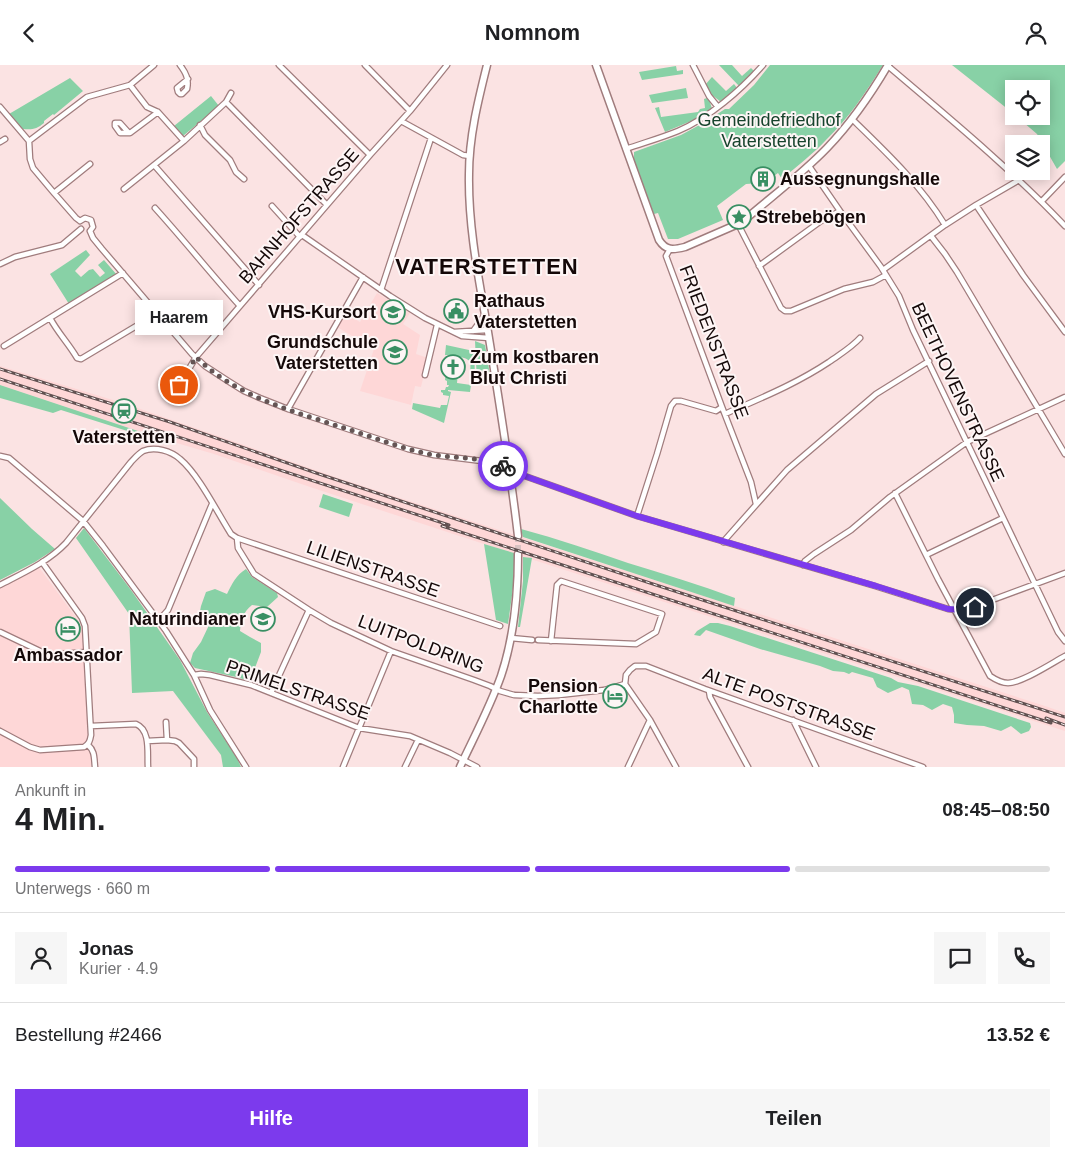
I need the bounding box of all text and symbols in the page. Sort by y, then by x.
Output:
icon: back [15,19,43,47]
icon: person [1022,19,1050,47]
text: Nomnom [485,20,580,45]
map controls [1005,80,1050,180]
button: locate [1005,80,1050,125]
park label: Gemeindefriedhof Vaterstetten [697,110,842,151]
button: layers [1005,135,1050,180]
street label: BAHNHOFSTRASSE [235,145,363,287]
building icon: Aussegnungshalle [750,166,776,192]
place label: Aussegnungshalle [780,169,940,189]
place icon: Strebebögen [726,204,752,230]
place label: Strebebögen [756,207,866,227]
district label: VATERSTETTEN [395,254,579,279]
street label: FRIEDENSTRASSE [675,262,753,422]
place label: Rathaus Vaterstetten [474,291,577,332]
public building icon: Rathaus Vaterstetten [443,298,469,324]
school or university icon: VHS-Kursort [380,299,406,325]
street label: BEETHOVENSTRASSE [908,299,1008,485]
callout: Haarem [135,300,223,335]
place label: VHS-Kursort [268,302,376,322]
text: Haarem [150,309,208,326]
place label: Grundschule Vaterstetten [267,332,378,373]
school or university icon: Grundschule Vaterstetten [382,339,408,365]
place label: Zum kostbaren Blut Christi [470,347,599,388]
church icon: Zum kostbaren Blut Christi [440,354,466,380]
pin [158,364,200,406]
icon: bag [165,371,193,399]
station icon: Vaterstetten [111,398,137,424]
place label: Vaterstetten [72,427,176,447]
courier [478,441,528,491]
icon: bike [489,452,517,480]
street label: LILIENSTRASSE [304,537,442,601]
pin [954,586,996,628]
icon: home [961,593,989,621]
school or university icon: Naturindianer [250,606,276,632]
place label: Naturindianer [129,609,246,629]
street label: LUITPOLDRING [355,611,487,677]
hotel icon: Ambassador [55,616,81,642]
place label: Ambassador [13,645,123,665]
street label: PRIMELSTRASSE [223,656,373,724]
street label: ALTE POSTSTRASSE [700,664,878,744]
place label: Pension Charlotte [519,676,598,717]
hotel icon: Pension Charlotte [602,683,628,709]
text: Ankunft in [15,782,86,799]
text: 08:45–08:50 [942,799,1050,820]
text: 4 Min. [15,801,106,837]
text: Unterwegs · 660 m [15,880,150,897]
button: person [15,932,67,984]
button: chat [934,932,986,984]
button: phone [998,932,1050,984]
text: Jonas [79,938,134,959]
text: Kurier · 4.9 [79,960,158,977]
text: Bestellung #2466 [15,1024,162,1045]
text: 13.52 € [987,1024,1050,1045]
button: Hilfe [15,1089,528,1147]
button: Teilen [538,1089,1050,1147]

